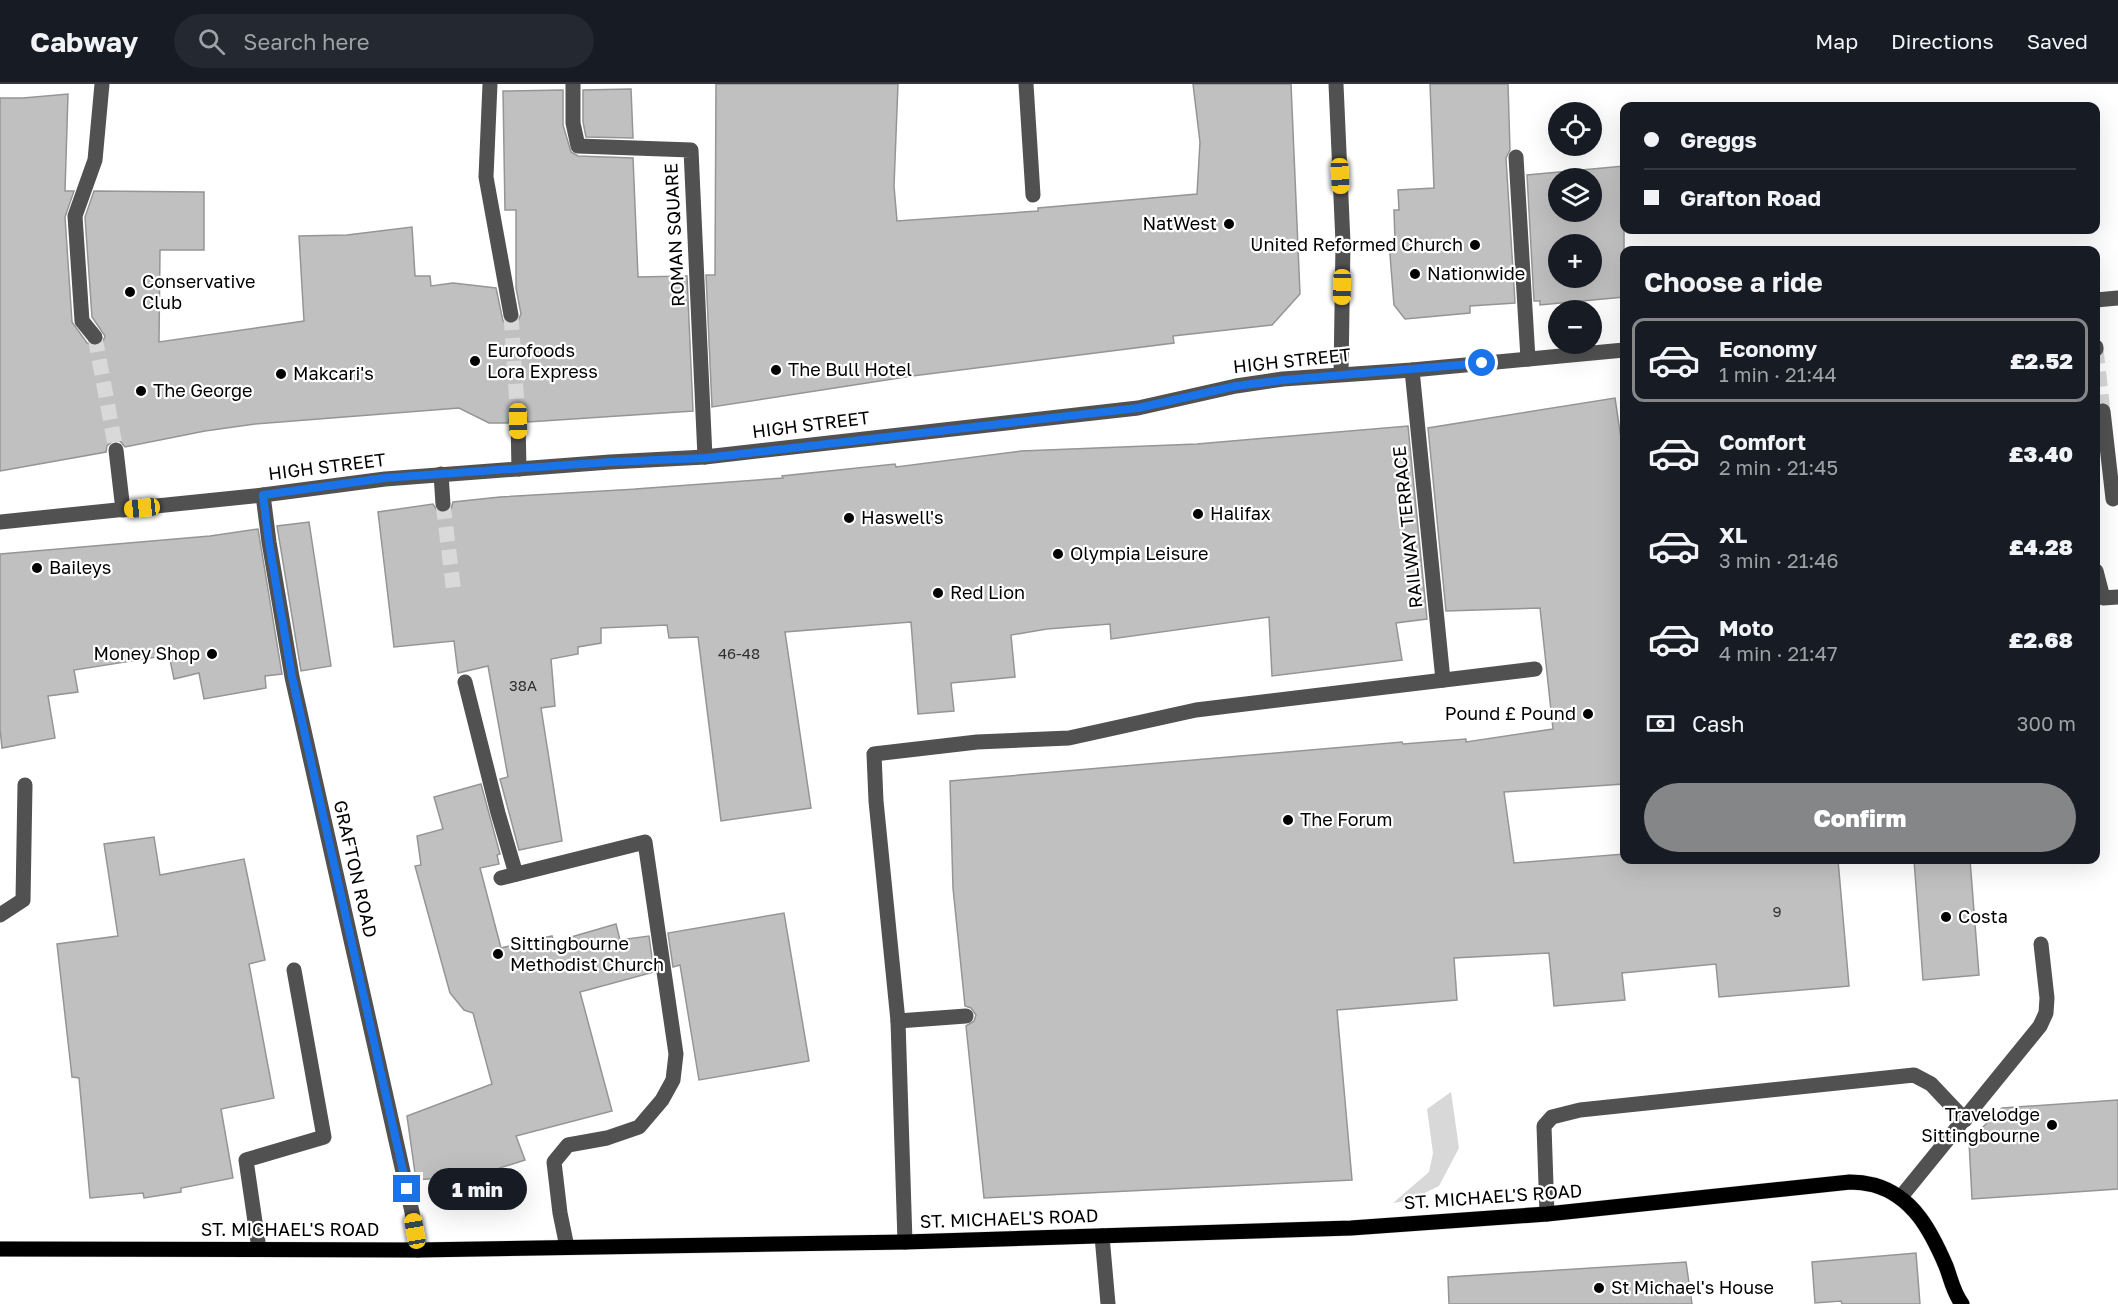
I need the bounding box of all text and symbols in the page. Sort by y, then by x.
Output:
search box [174,14,594,68]
text: Cabway [30,25,138,58]
icon: search [195,25,228,58]
text: Search here [243,28,369,55]
text: Map [1815,28,1858,54]
text: Directions [1891,28,1994,54]
text: Saved [2027,28,2088,54]
map controls [1548,102,1602,354]
button: locate [1548,102,1602,156]
text: Greggs [1680,126,1757,153]
car [1330,158,1350,194]
street label: ROMAN SQUARE [659,163,689,308]
button: layers [1548,168,1602,222]
text: Grafton Road [1680,184,1821,211]
place label: NatWest [1142,212,1217,234]
marker: NatWest [1222,217,1236,231]
place label: United Reformed Church [1250,233,1463,255]
button: + [1548,234,1602,288]
marker: United Reformed Church [1468,238,1482,252]
place label: Nationwide [1427,262,1525,284]
text: Choose a ride [1644,266,1823,298]
marker: Nationwide [1408,267,1422,281]
car [1333,269,1351,305]
place label: Conservative Club [142,270,255,313]
marker: Conservative Club [123,285,137,299]
button: − [1548,300,1602,354]
icon: car [1647,333,1701,387]
text: Economy [1719,335,1817,362]
place label: Eurofoods Lora Express [487,339,598,382]
street label: HIGH STREET [1232,343,1352,377]
text: £2.52 [2010,347,2073,374]
route start [1468,349,1495,376]
marker: Eurofoods Lora Express [468,354,482,368]
place label: The Bull Hotel [788,358,912,380]
place label: Makcari's [293,362,374,384]
text: 1 min · 21:44 [1719,362,1837,386]
marker: The Bull Hotel [769,363,783,377]
marker: Makcari's [274,367,288,381]
place label: The George [153,379,252,401]
marker: The George [134,384,148,398]
car [509,403,527,439]
street label: HIGH STREET [751,406,871,442]
icon: car [1647,426,1701,480]
text: Comfort [1719,428,1806,455]
text: £3.40 [2009,440,2073,467]
street label: RAILWAY TERRACE [1388,445,1426,609]
street label: HIGH STREET [267,448,387,484]
text: 2 min · 21:45 [1719,455,1838,479]
car [123,497,161,519]
place label: Halifax [1210,502,1271,524]
place label: Haswell's [861,506,944,528]
marker: Halifax [1191,507,1205,521]
marker: Haswell's [842,511,856,525]
icon: car [1647,519,1701,573]
text: XL [1719,521,1747,548]
text: £4.28 [2009,533,2073,560]
place label: Olympia Leisure [1070,542,1208,564]
marker: Olympia Leisure [1051,547,1065,561]
text: 3 min · 21:46 [1719,548,1839,572]
place label: Baileys [49,556,111,578]
marker: Baileys [30,561,44,575]
place label: Red Lion [950,581,1025,603]
marker: Red Lion [931,586,945,600]
icon: car [1647,612,1701,666]
text: Moto [1719,614,1774,641]
text: £2.68 [2009,626,2073,653]
text: 4 min · 21:47 [1719,641,1838,665]
place label: Money Shop [94,642,200,664]
house number: 46-48 [718,644,760,662]
marker: Money Shop [205,647,219,661]
house number: 38A [509,676,537,694]
place label: Pound £ Pound [1445,702,1576,724]
marker: Pound £ Pound [1581,707,1595,721]
icon: cash [1644,707,1677,740]
text: Cash [1692,710,1745,737]
text: 300 m [2017,711,2076,735]
button: Confirm [1644,783,2076,852]
street label: GRAFTON ROAD [329,798,382,940]
place label: The Forum [1300,808,1392,830]
marker: The Forum [1281,813,1295,827]
house number: 9 [1772,902,1782,920]
place label: Costa [1958,905,2008,927]
marker: Costa [1939,910,1953,924]
place label: Sittingbourne Methodist Church [510,932,664,975]
marker: Sittingbourne Methodist Church [491,947,505,961]
place label: Travelodge Sittingbourne [1921,1103,2040,1146]
marker: Travelodge Sittingbourne [2045,1118,2059,1132]
callout: 1 min [428,1168,527,1210]
route end [393,1175,420,1202]
text: 1 min [452,1177,503,1201]
street label: ST. MICHAEL'S ROAD [1403,1179,1583,1213]
street label: ST. MICHAEL'S ROAD [919,1204,1099,1232]
car [403,1212,427,1250]
street label: ST. MICHAEL'S ROAD [201,1218,379,1240]
place label: St Michael's House [1611,1276,1774,1298]
marker: St Michael's House [1592,1281,1606,1295]

